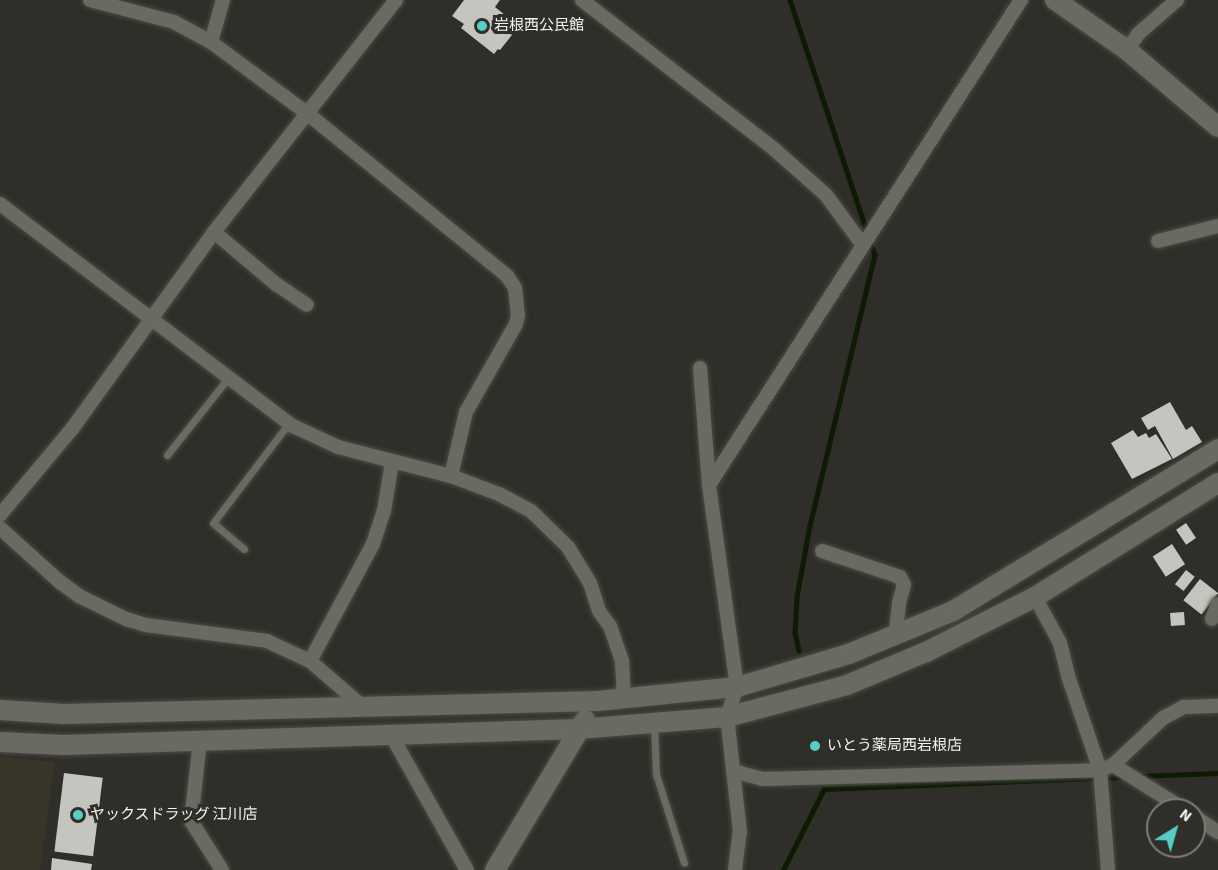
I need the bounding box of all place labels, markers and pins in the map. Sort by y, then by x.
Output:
place label: 岩根西公民館 [494,17,584,35]
marker: 岩根西公民館 [475,19,489,33]
place label: いとう薬局西岩根店 [827,737,962,755]
marker: いとう薬局西岩根店 [808,739,822,753]
place label: ヤックスドラッグ 江川店 [90,806,258,824]
marker: ヤックスドラッグ 江川店 [71,808,85,822]

